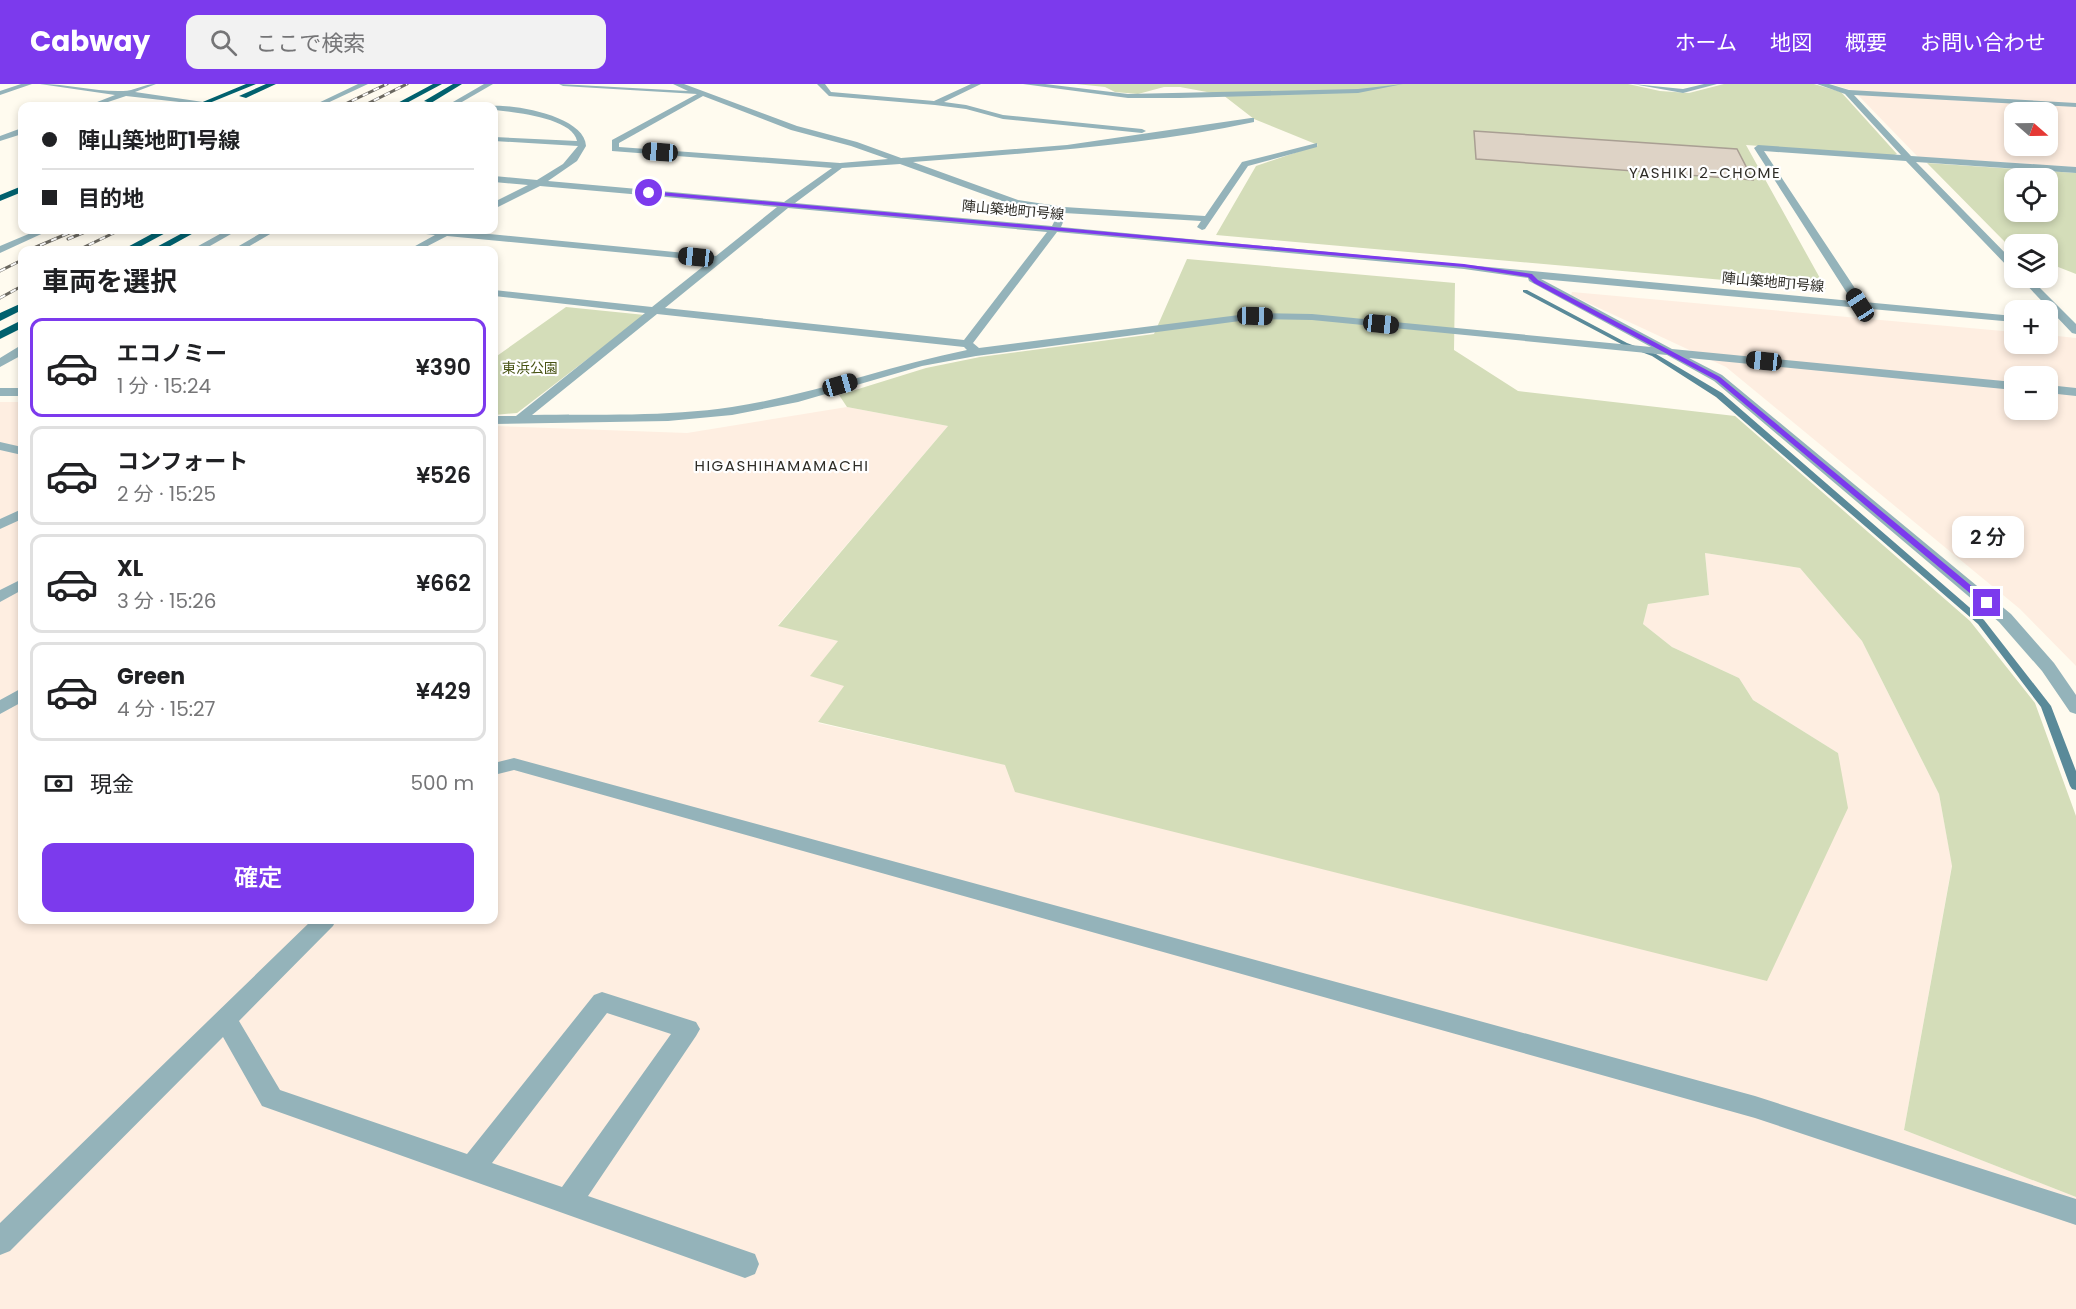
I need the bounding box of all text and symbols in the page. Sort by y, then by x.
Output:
search box [186,15,606,69]
text: Cabway [30,22,150,61]
icon: search [207,26,240,59]
text: ここで検索 [255,28,365,59]
text: ホーム [1675,28,1737,57]
text: 地図 [1770,28,1812,57]
text: 概要 [1845,28,1887,57]
text: お問い合わせ [1920,28,2046,57]
north arrow [2004,102,2058,156]
map controls [2004,102,2058,420]
text: 陣山築地町1号線 [78,125,240,156]
car [641,142,679,162]
district label: YASHIKI 2-CHOME [1629,162,1781,183]
button: locate [2004,168,2058,222]
route start [635,179,662,206]
text: 目的地 [78,183,144,214]
street label: 陣山築地町1号線 [961,196,1065,224]
button: layers [2004,234,2058,288]
car [677,246,715,268]
text: 車両を選択 [42,263,177,300]
street label: 陣山築地町1号線 [1721,268,1825,296]
car [1843,285,1877,325]
button: + [2004,300,2058,354]
car [1237,307,1273,325]
car [1362,313,1400,335]
text: エコノミー [117,338,227,369]
icon: car [45,341,99,395]
car [1745,350,1783,372]
text: ¥390 [416,352,471,383]
park label: 東浜公園 [502,358,558,378]
button: − [2004,366,2058,420]
car [820,371,860,399]
text: 1 分 · 15:24 [117,372,211,400]
text: コンフォート [117,446,248,477]
icon: car [45,449,99,503]
district label: HIGASHIHAMAMACHI [695,455,869,476]
text: ¥526 [416,460,471,491]
text: 2 分 · 15:25 [117,480,216,508]
callout: 2 分 [1951,516,2023,558]
text: 2 分 [1970,523,2006,551]
text: XL [117,553,143,584]
icon: car [45,557,99,611]
text: ¥662 [416,568,471,599]
text: 3 分 · 15:26 [117,587,216,615]
route end [1973,589,2000,616]
text: Green [117,661,185,692]
icon: car [45,665,99,719]
text: ¥429 [416,676,471,707]
text: 4 分 · 15:27 [117,695,215,723]
icon: cash [42,767,75,800]
text: 現金 [90,769,134,800]
text: 500 m [410,769,474,797]
button: 確定 [42,843,474,912]

